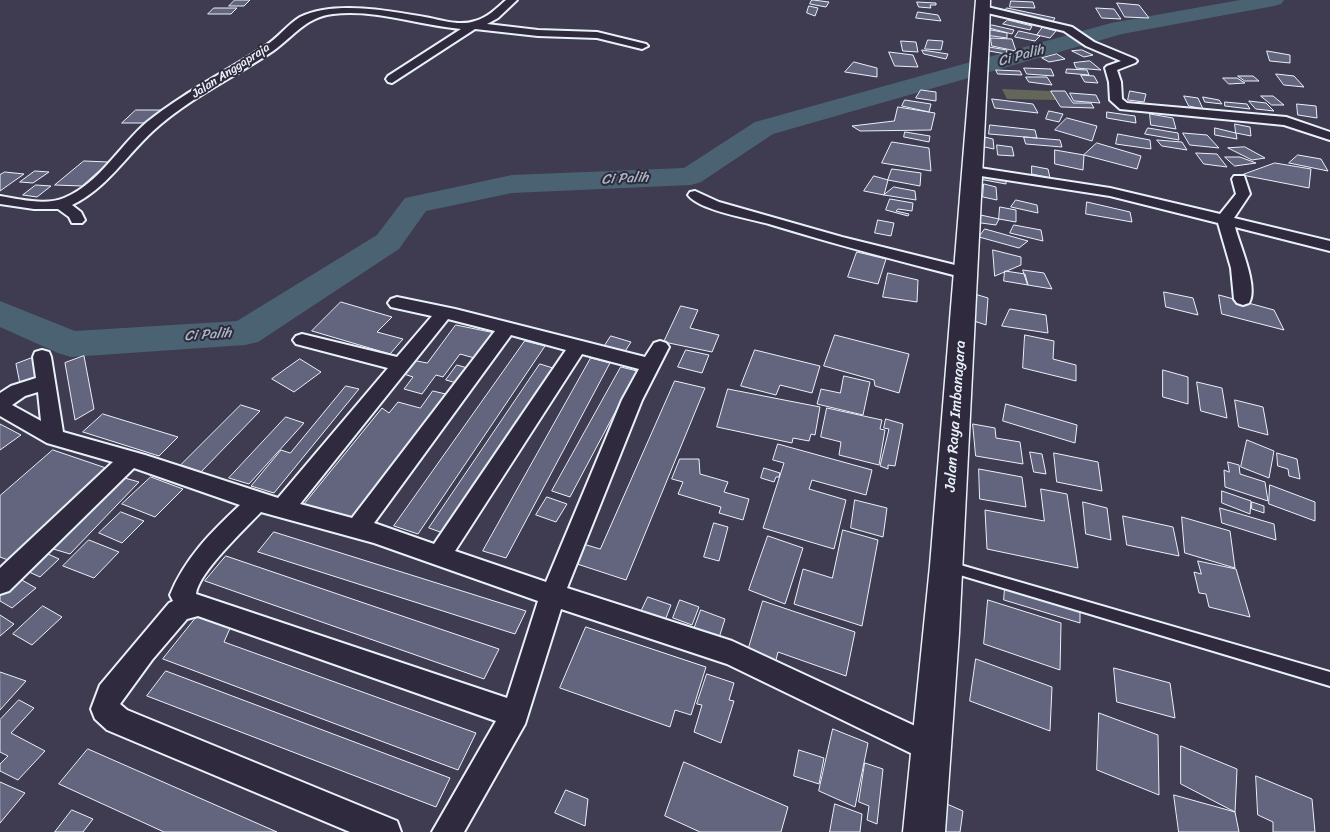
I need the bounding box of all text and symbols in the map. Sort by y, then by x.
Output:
street label: Jalan Anggapraja [189,40,273,102]
water label: Ci Palih [996,41,1046,71]
water label: Ci Palih [601,169,649,189]
water label: Ci Palih [184,325,232,345]
street label: Jalan Raya Imbanagara [942,340,970,492]

